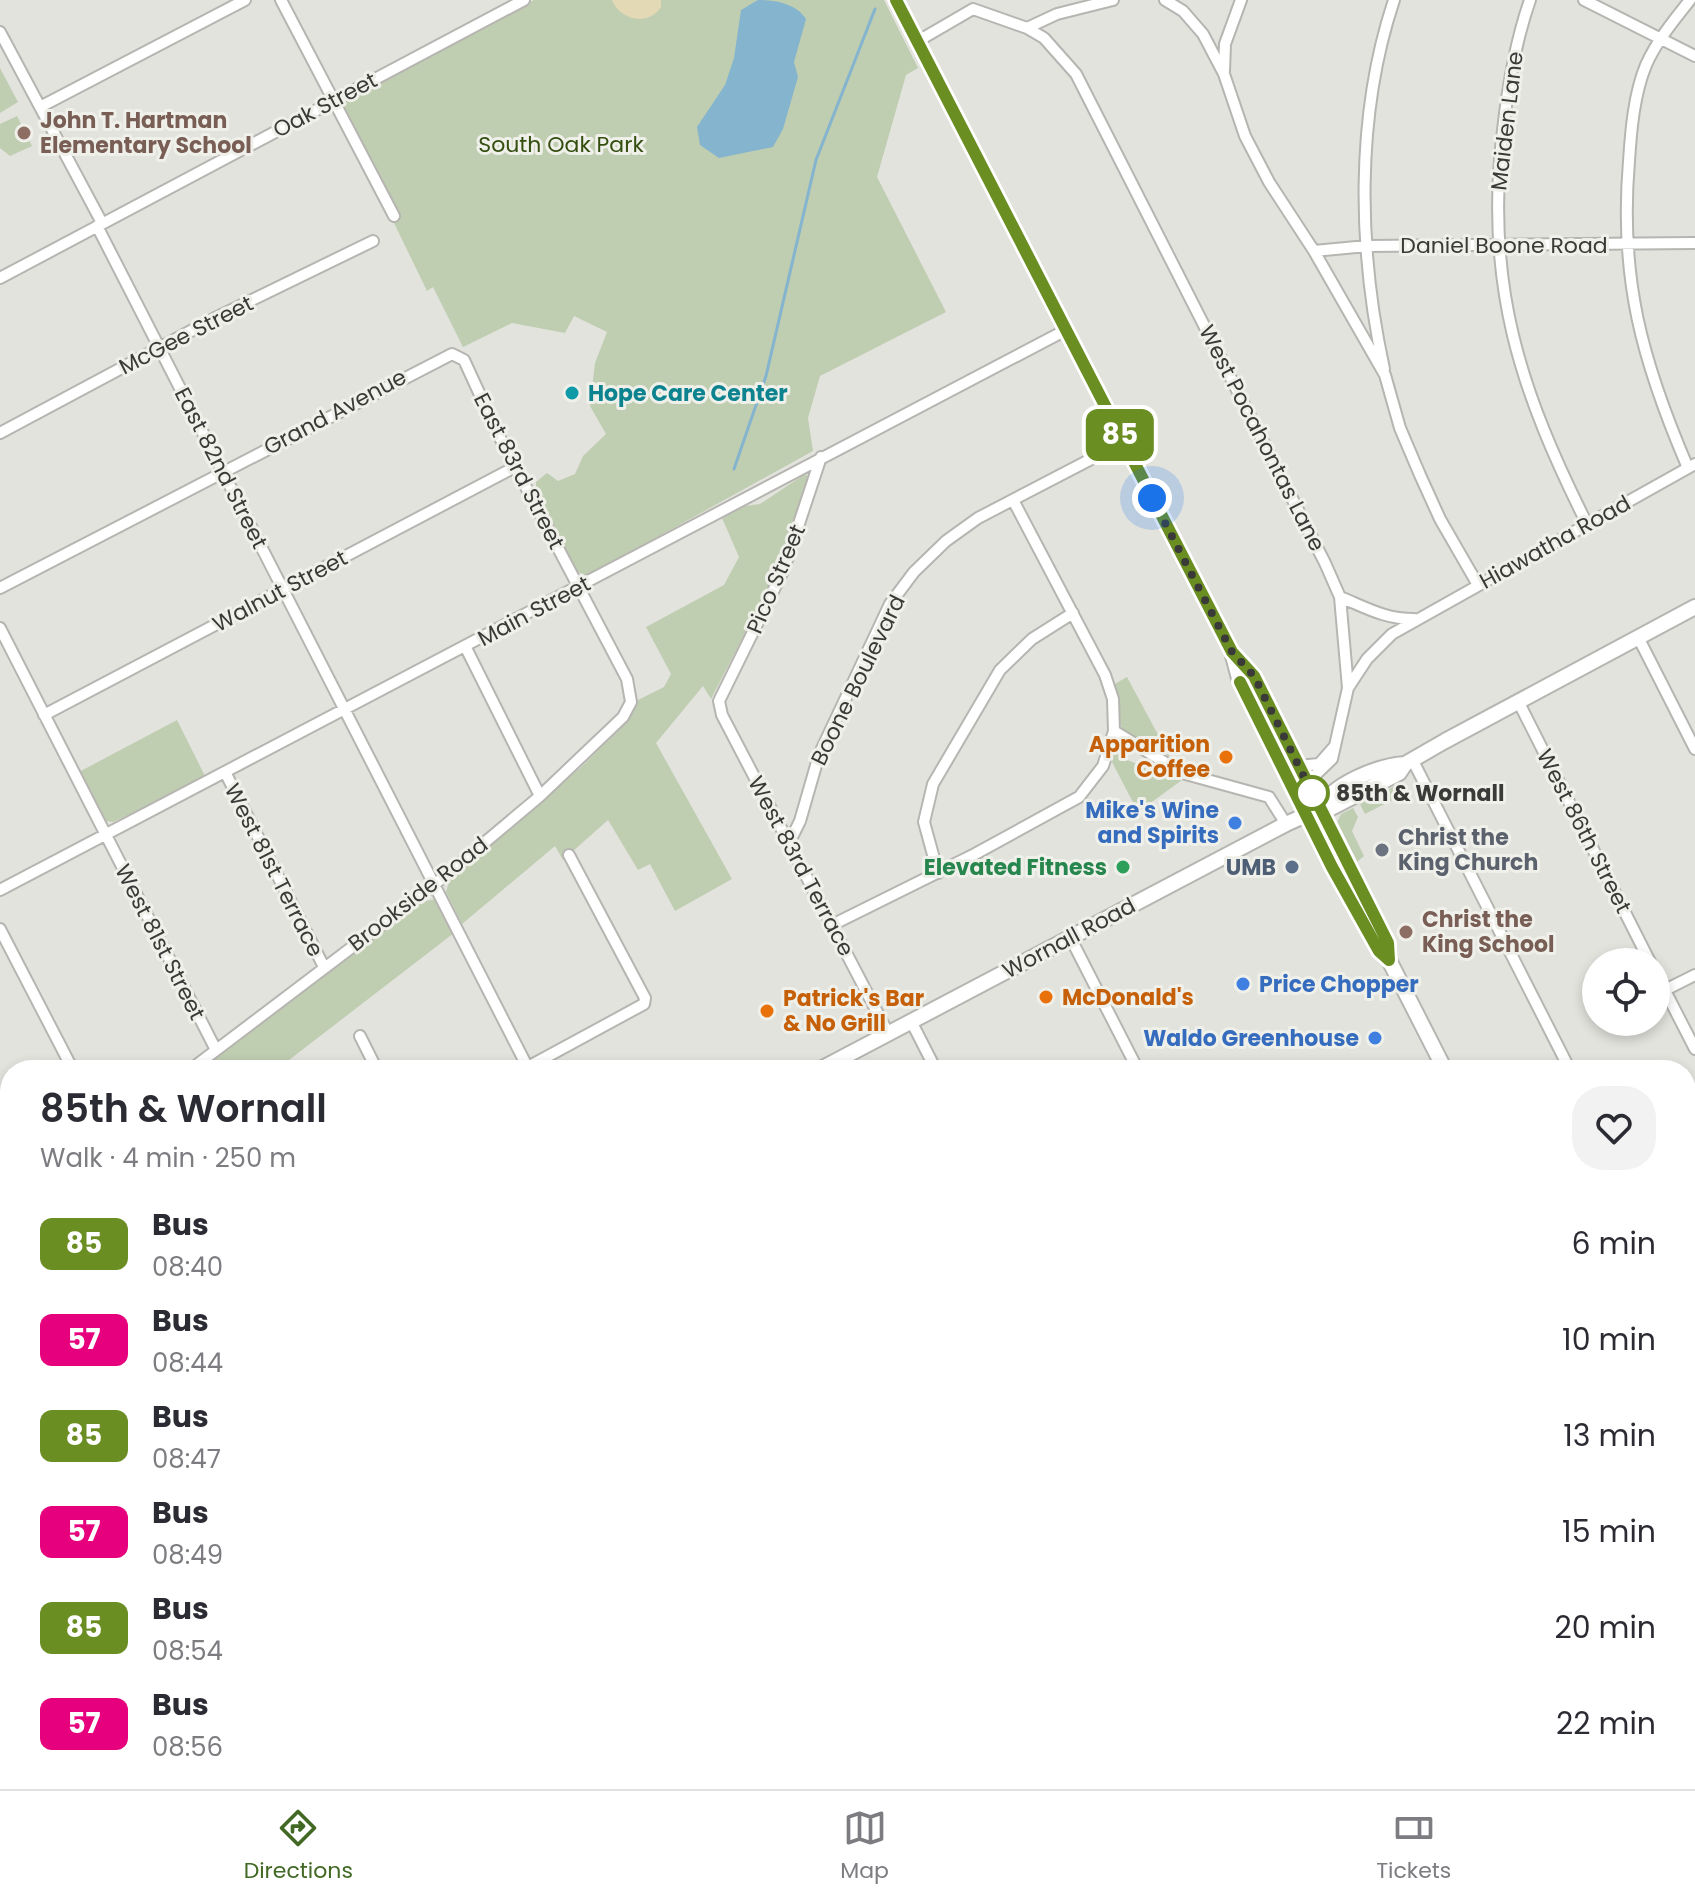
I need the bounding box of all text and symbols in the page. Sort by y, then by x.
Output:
street label: Maiden Lane [1483,50,1531,192]
street label: Oak Street [267,65,383,145]
place label: John T. Hartman Elementary School [40,105,252,161]
marker: John T. Hartman Elementary School [15,124,33,142]
park label: South Oak Park [478,129,644,160]
street label: Daniel Boone Road [1400,230,1608,261]
street label: McGee Street [113,288,259,382]
street label: West Pocahontas Lane [1191,320,1333,556]
street label: Grand Avenue [258,361,412,463]
place label: Hope Care Center [588,378,788,409]
street label: East 82nd Street [167,382,275,554]
marker: Hope Care Center [563,384,581,402]
street label: East 83rd Street [466,387,572,555]
line badge: 85 [1084,409,1156,461]
text: 85 [1102,415,1138,454]
your location [1132,478,1172,518]
street label: Hiawatha Road [1474,488,1636,596]
street label: Pico Street [739,520,813,638]
street label: Walnut Street [207,543,353,639]
street label: Main Street [472,568,596,654]
street label: Boone Boulevard [803,590,913,770]
place label: Apparition Coffee [1089,729,1210,785]
street label: West 86th Street [1529,743,1639,919]
marker: Apparition Coffee [1217,748,1235,766]
street label: West 83rd Terrace [740,770,862,962]
marker: 85th & Wornall [1295,776,1329,810]
street label: West 81st Terrace [217,778,331,962]
place label: 85th & Wornall [1336,778,1505,809]
place label: Mike's Wine and Spirits [1085,795,1219,851]
marker: Mike's Wine and Spirits [1226,814,1244,832]
place label: Christ the King Church [1398,822,1538,878]
street label: Brookside Road [342,830,494,958]
marker: Christ the King Church [1373,841,1391,859]
place label: Elevated Fitness [924,852,1107,883]
place label: UMB [1226,852,1276,883]
marker: Elevated Fitness [1114,858,1132,876]
marker: UMB [1283,858,1301,876]
street label: West 81st Street [107,859,213,1025]
street label: Wornall Road [997,890,1141,986]
place label: Christ the King School [1422,904,1554,960]
marker: Christ the King School [1397,923,1415,941]
map controls [1582,948,1670,1036]
button: locate [1582,948,1670,1036]
place label: Price Chopper [1259,969,1419,1000]
marker: Price Chopper [1234,975,1252,993]
place label: McDonald's [1062,982,1194,1013]
place label: Patrick's Bar & No Grill [783,983,924,1039]
marker: McDonald's [1037,988,1055,1006]
marker: Patrick's Bar & No Grill [758,1002,776,1020]
place label: Waldo Greenhouse [1143,1023,1359,1054]
marker: Waldo Greenhouse [1366,1029,1384,1047]
text: 85th & Wornall [40,1082,327,1135]
button: heart [1572,1086,1656,1170]
text: Walk · 4 min · 250 m [40,1140,296,1176]
text: Bus [152,1203,209,1246]
text: 6 min [1571,1222,1656,1265]
text: 85 [66,1224,102,1263]
text: 08:40 [152,1249,223,1285]
text: Bus [152,1299,209,1342]
text: 10 min [1562,1318,1656,1361]
text: 57 [67,1320,101,1359]
text: 08:44 [152,1345,223,1381]
text: Bus [152,1395,209,1438]
text: 13 min [1563,1414,1656,1457]
text: 85 [66,1416,102,1455]
text: 08:47 [152,1441,221,1477]
text: Bus [152,1491,209,1534]
text: 15 min [1562,1510,1656,1553]
text: 57 [67,1512,101,1551]
text: 08:49 [152,1537,223,1573]
text: Bus [152,1587,209,1630]
text: 20 min [1554,1606,1656,1649]
text: 85 [66,1608,102,1647]
text: 08:54 [152,1633,223,1669]
text: Bus [152,1683,209,1726]
text: 22 min [1556,1702,1656,1745]
text: 57 [67,1704,101,1743]
text: 08:56 [152,1729,223,1765]
tab: Directions [244,1806,353,1887]
tab: Map [840,1806,889,1887]
tab: Tickets [1376,1806,1451,1887]

